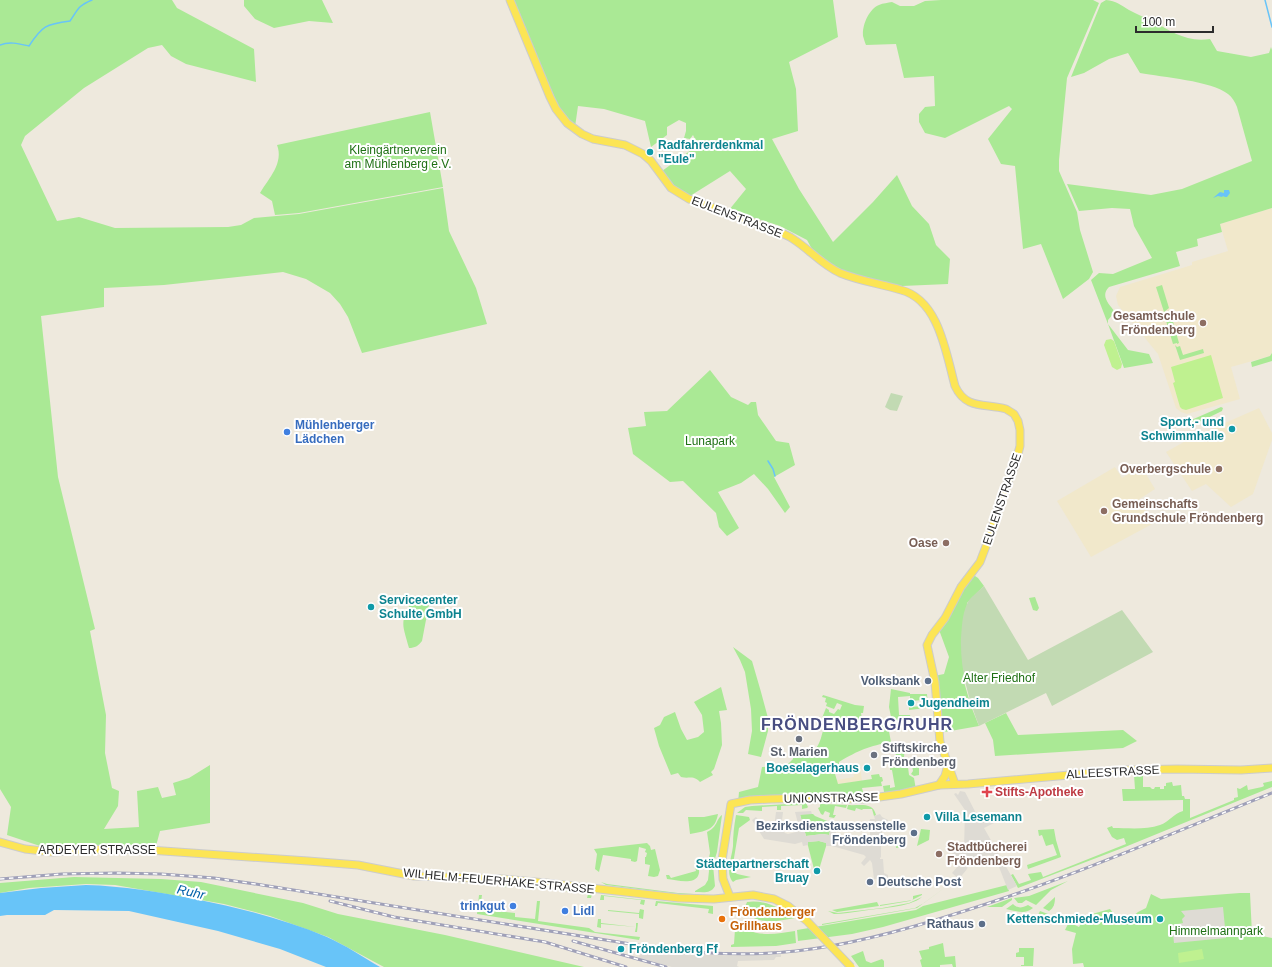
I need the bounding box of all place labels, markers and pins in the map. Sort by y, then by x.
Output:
place label: Radfahrerdenkmal "Eule" [658,138,763,166]
marker: Radfahrerdenkmal "Eule" [645,147,655,157]
place label: Gesamtschule Fröndenberg [1113,309,1195,337]
marker: Gesamtschule Fröndenberg [1198,318,1208,328]
place label: Sport,- und Schwimmhalle [1141,415,1224,443]
place label: Mühlenberger Lädchen [295,418,375,446]
marker: Sport,- und Schwimmhalle [1227,424,1237,434]
marker: Mühlenberger Lädchen [282,427,292,437]
place label: Overbergschule [1120,462,1211,476]
marker: Overbergschule [1214,464,1224,474]
place label: Gemeinschafts Grundschule Fröndenberg [1112,497,1263,525]
marker: Gemeinschafts Grundschule Fröndenberg [1099,506,1109,516]
place label: Oase [909,536,938,550]
marker: Oase [941,538,951,548]
place label: Servicecenter Schulte GmbH [379,593,462,621]
marker: Servicecenter Schulte GmbH [366,602,376,612]
place label: Volksbank [861,674,920,688]
marker: Volksbank [923,676,933,686]
place label: Jugendheim [919,696,990,710]
marker: Jugendheim [906,698,916,708]
marker: St. Marien [794,734,804,744]
place label: Stiftskirche Fröndenberg [882,741,956,769]
place label: St. Marien [770,745,828,759]
marker: Stiftskirche Fröndenberg [869,750,879,760]
place label: Boeselagerhaus [766,761,859,775]
marker: Boeselagerhaus [862,763,872,773]
place label: Stifts-Apotheke [995,785,1084,799]
marker: Stifts-Apotheke [982,787,992,797]
place label: Villa Lesemann [935,810,1022,824]
marker: Villa Lesemann [922,812,932,822]
place label: Bezirksdienstaussenstelle Fröndenberg [756,819,906,847]
marker: Bezirksdienstaussenstelle Fröndenberg [909,828,919,838]
place label: Stadtbücherei Fröndenberg [947,840,1027,868]
marker: Stadtbücherei Fröndenberg [934,849,944,859]
place label: Städtepartnerschaft Bruay [696,857,809,885]
marker: Städtepartnerschaft Bruay [812,866,822,876]
place label: Deutsche Post [878,875,961,889]
marker: Deutsche Post [865,877,875,887]
place label: trinkgut [460,899,505,913]
marker: trinkgut [508,901,518,911]
place label: Lidl [573,904,594,918]
place label: Fröndenberger Grillhaus [730,905,816,933]
marker: Lidl [560,906,570,916]
place label: Kettenschmiede-Museum [1007,912,1152,926]
marker: Fröndenberger Grillhaus [717,914,727,924]
marker: Kettenschmiede-Museum [1155,914,1165,924]
place label: Rathaus [927,917,974,931]
marker: Rathaus [977,919,987,929]
place label: Fröndenberg Ff [629,942,719,956]
marker: Fröndenberg Ff [616,944,626,954]

